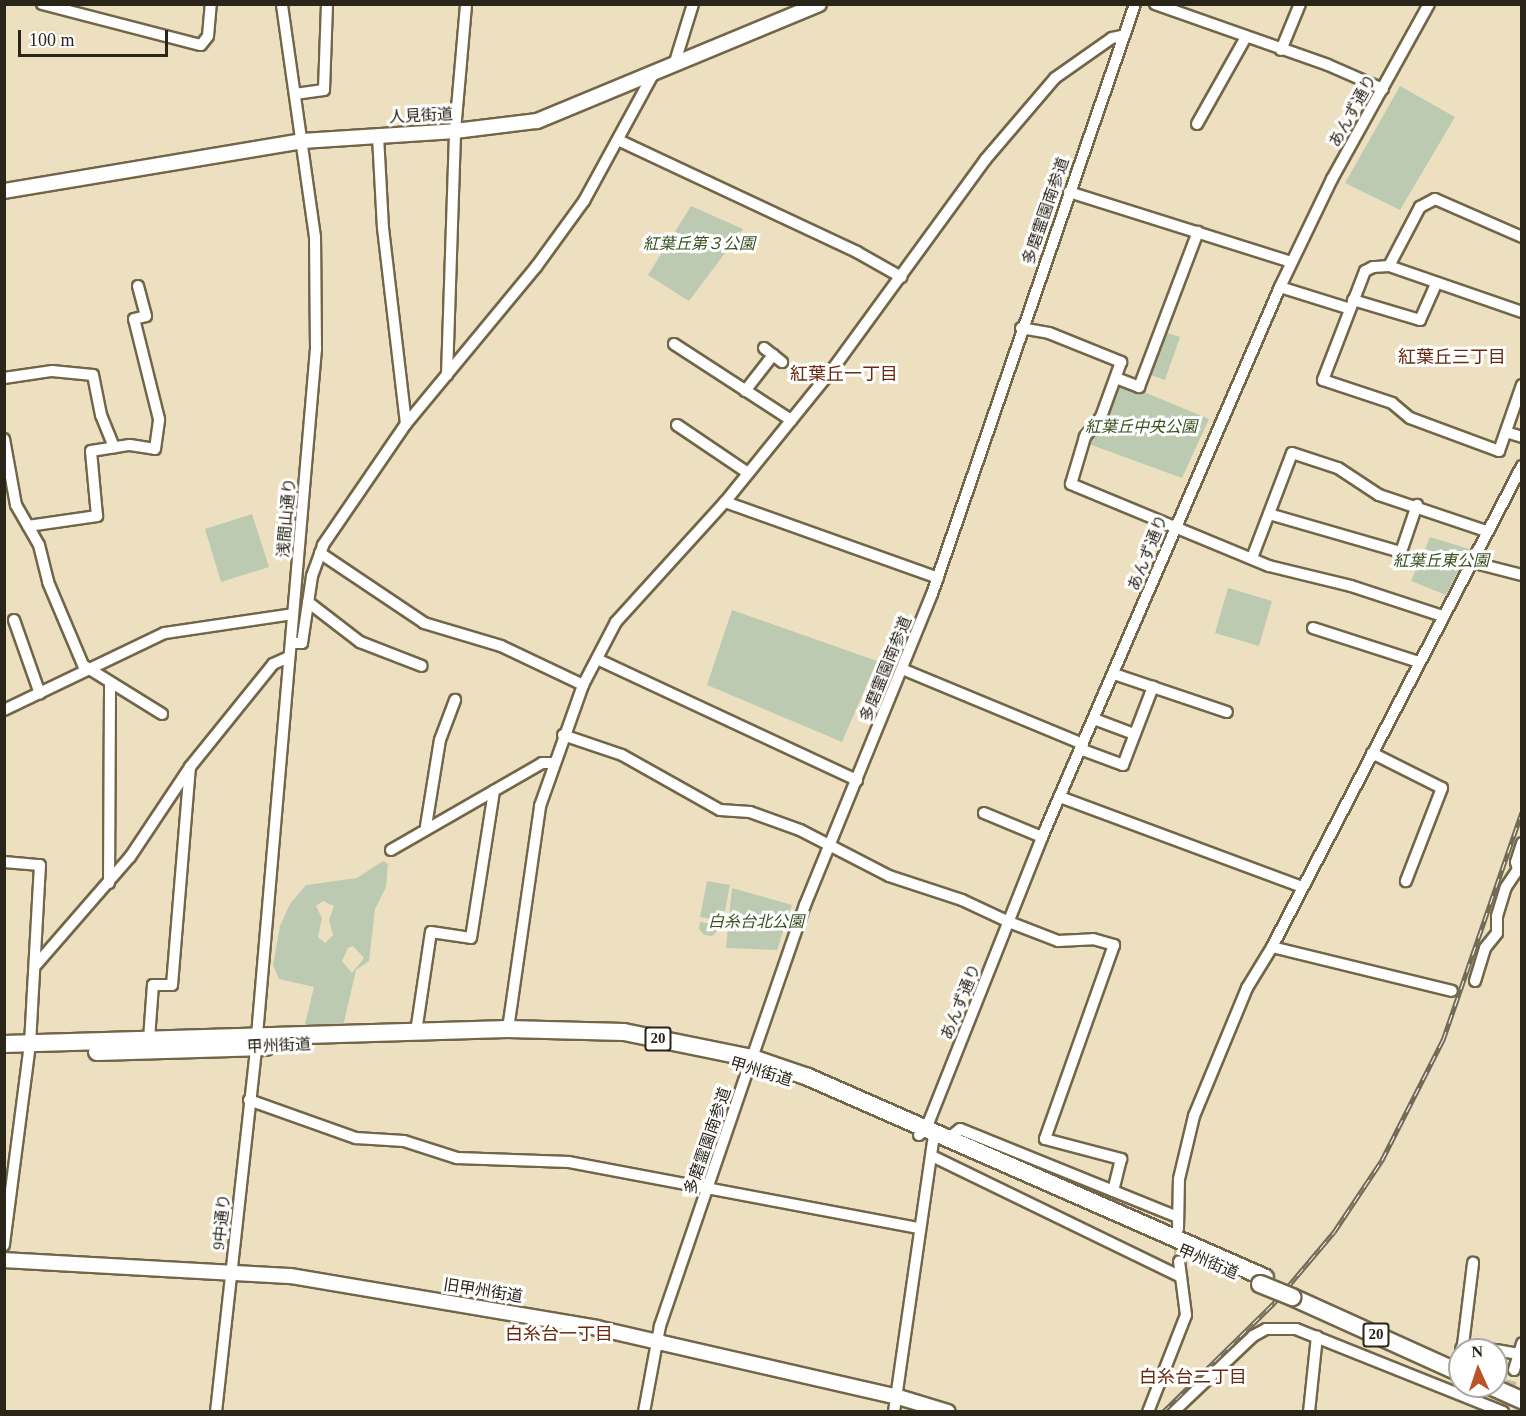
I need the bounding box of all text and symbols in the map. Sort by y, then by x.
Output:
scale bar [21,18,171,56]
text: 100 m [29,30,75,50]
street label: あんず通り [1325,71,1381,151]
street label: 人見街道 [389,105,453,127]
street label: 多磨霊園南参道 [1019,155,1073,267]
park label: 紅葉丘第３公園 [643,234,755,254]
district label: 紅葉丘三丁目 [1398,346,1506,368]
district label: 紅葉丘一丁目 [790,363,898,385]
park label: 紅葉丘中央公園 [1085,417,1197,437]
street label: 浅間山通り [274,477,300,559]
street label: あんず通り [1124,512,1172,594]
park label: 紅葉丘東公園 [1393,551,1489,571]
street label: 多磨霊園南参道 [856,613,916,725]
park label: 白糸台北公園 [708,912,804,932]
street label: あんず通り [937,961,985,1043]
road number: 20 [644,1027,672,1051]
street label: 甲州街道 [247,1035,311,1057]
street label: 甲州街道 [728,1053,794,1091]
street label: 多磨霊園南参道 [681,1085,735,1197]
street label: 9中通り [210,1193,234,1251]
street label: 甲州街道 [1175,1241,1241,1283]
street label: 旧甲州街道 [442,1275,524,1307]
district label: 白糸台一丁目 [505,1323,613,1345]
road number: 20 [1362,1323,1390,1347]
north arrow [1448,1338,1508,1398]
text: N [1471,1343,1483,1360]
district label: 白糸台二丁目 [1139,1366,1247,1388]

